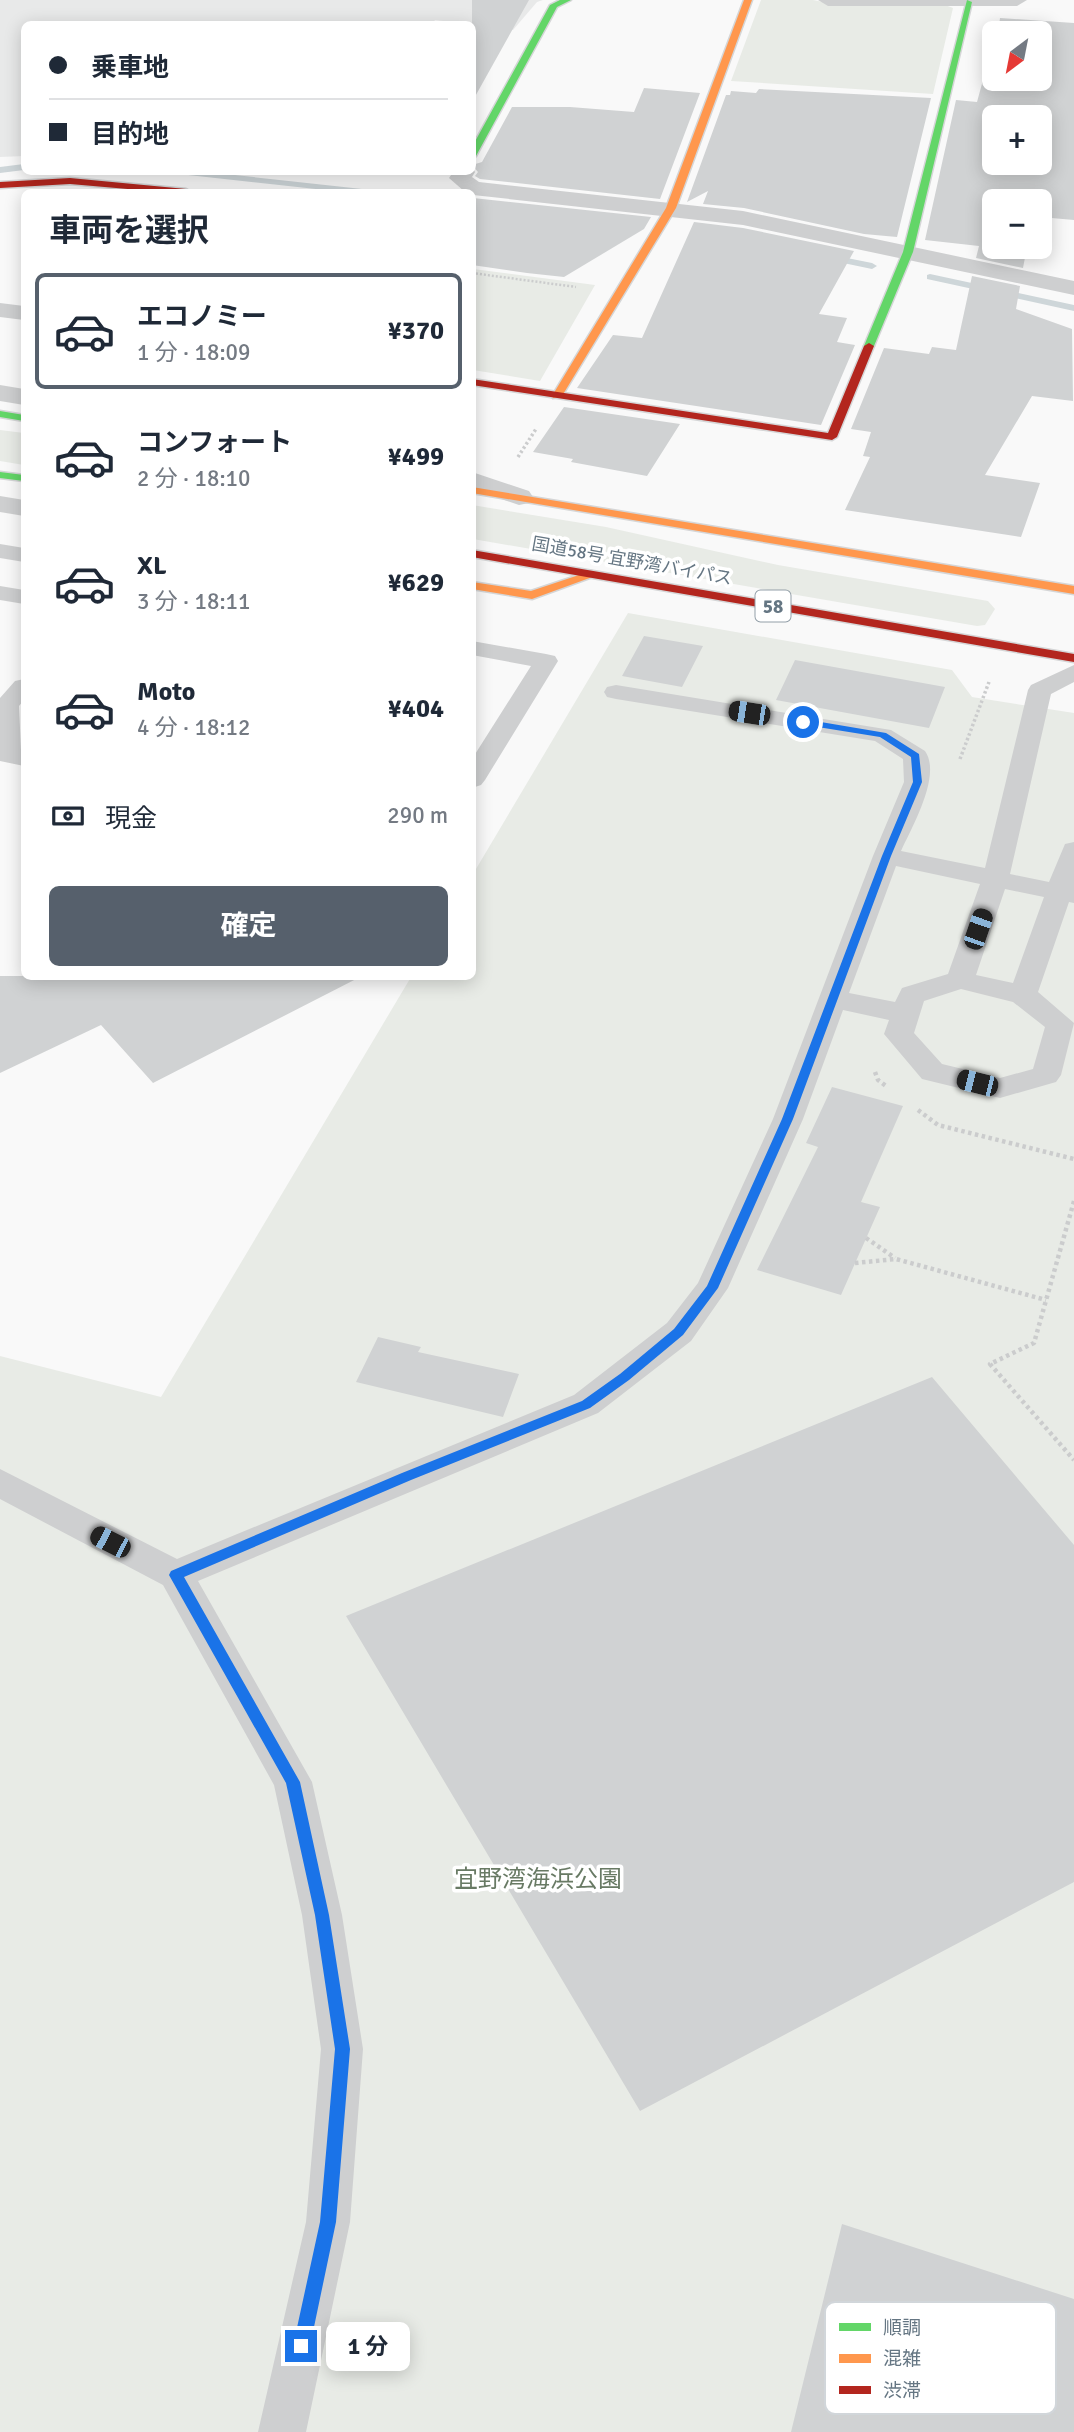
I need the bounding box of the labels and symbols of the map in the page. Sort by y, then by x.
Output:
north arrow [982,21,1052,91]
street label: 国道58号 宜野湾バイパス [530,533,734,589]
road number: 58 [756,590,790,622]
car [727,699,772,727]
route start [787,706,819,738]
car [962,906,995,952]
car [955,1068,1000,1098]
car [87,1523,134,1561]
park label: 宜野湾海浜公園 [454,1864,622,1894]
legend [825,2302,1056,2414]
text: 順調 [883,2316,921,2340]
callout: 1 分 [326,2322,410,2370]
route end [285,2330,317,2362]
text: 混雑 [883,2347,921,2371]
text: 渋滞 [883,2379,921,2403]

